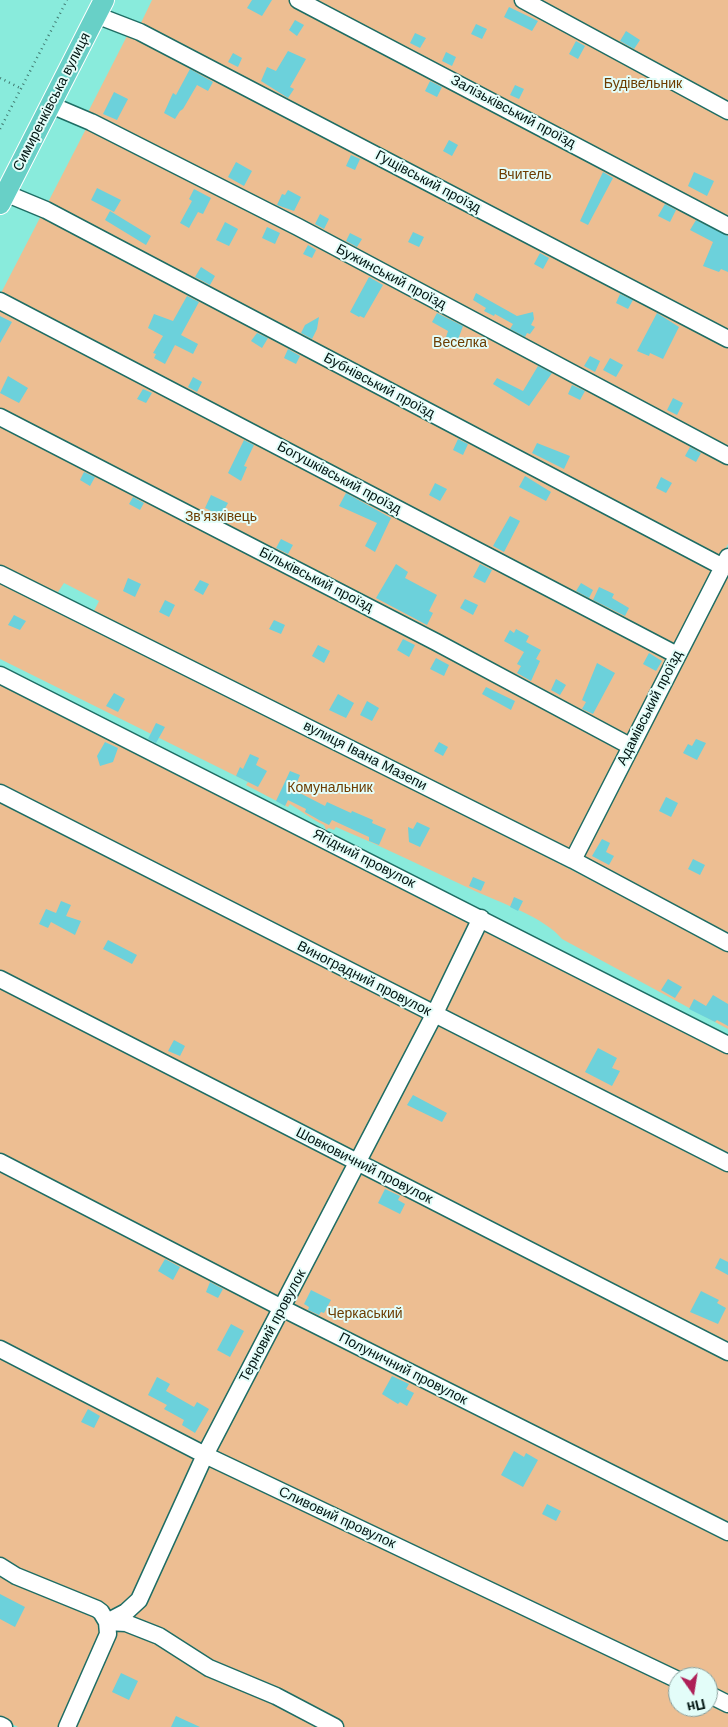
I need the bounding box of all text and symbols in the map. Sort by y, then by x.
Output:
street label: Симиренківська вулиця [10,30,94,174]
street label: Залізьківський проїзд [448,72,578,152]
park label: Будівельник [604,76,682,92]
street label: Гущівський проїзд [372,147,484,217]
park label: Вчитель [498,167,552,183]
street label: Бужинський проїзд [333,241,449,313]
park label: Веселка [433,335,487,351]
street label: Бубнівський проїзд [321,350,437,422]
street label: Богушківський проїзд [274,438,404,518]
park label: Зв'язківець [185,509,257,525]
street label: Більківський проїзд [256,544,376,616]
street label: Адамівський проїзд [614,648,686,768]
street label: вулиця Івана Мазепи [300,718,430,794]
park label: Комунальник [287,780,373,796]
street label: Ягідний провулок [310,826,418,892]
street label: Виноградний провулок [294,938,434,1020]
street label: Шовковичний провулок [293,1124,435,1208]
street label: Терновий провулок [236,1267,310,1385]
park label: Черкаський [327,1306,403,1322]
street label: Полуничний провулок [336,1329,470,1409]
street label: Сливовий провулок [276,1483,398,1553]
north arrow [668,1667,718,1717]
text: Пн [685,1696,707,1716]

